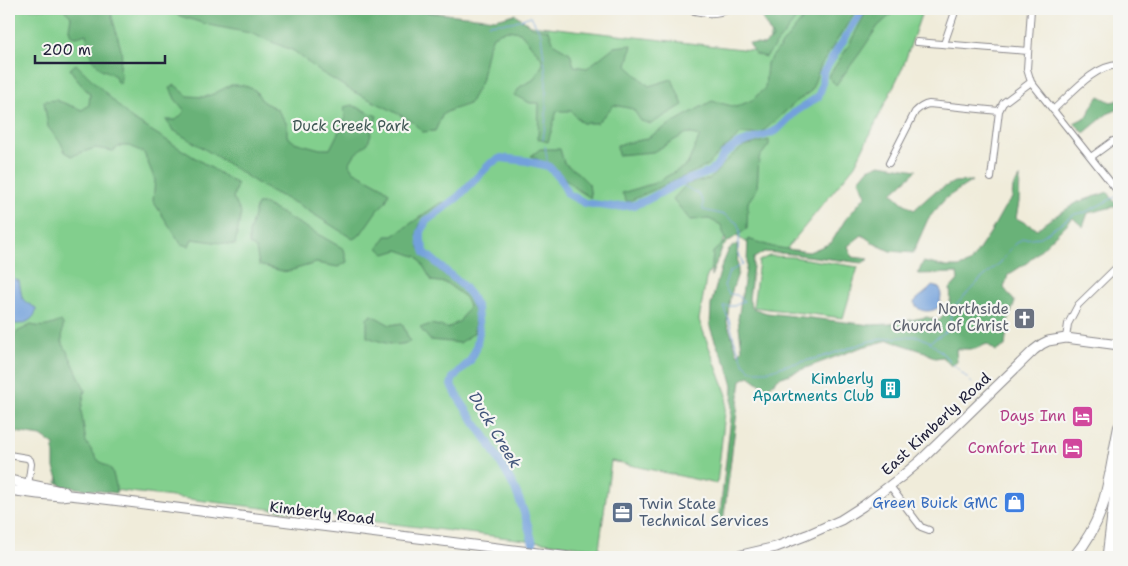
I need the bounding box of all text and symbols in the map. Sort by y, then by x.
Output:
scale bar [35,32,165,64]
text: 200 m [42,40,91,60]
park label: Duck Creek Park [292,116,410,136]
place label: Northside Church of Christ [892,299,1009,336]
church icon: Northside Church of Christ [1013,306,1037,330]
street label: East Kimberly Road [877,368,995,480]
place label: Kimberly Apartments Club [752,369,874,406]
building icon: Kimberly Apartments Club [878,376,902,400]
water label: Duck Creek [464,388,526,472]
hotel icon: Days Inn [1070,404,1094,428]
place label: Days Inn [1000,406,1066,426]
hotel icon: Comfort Inn [1061,436,1085,460]
place label: Comfort Inn [968,438,1057,458]
shop icon: Green Buick GMC [1002,491,1026,515]
place label: Green Buick GMC [872,493,998,513]
place label: Twin State Technical Services [639,494,769,531]
street label: Kimberly Road [268,497,376,529]
office icon: Twin State Technical Services [611,501,635,525]

